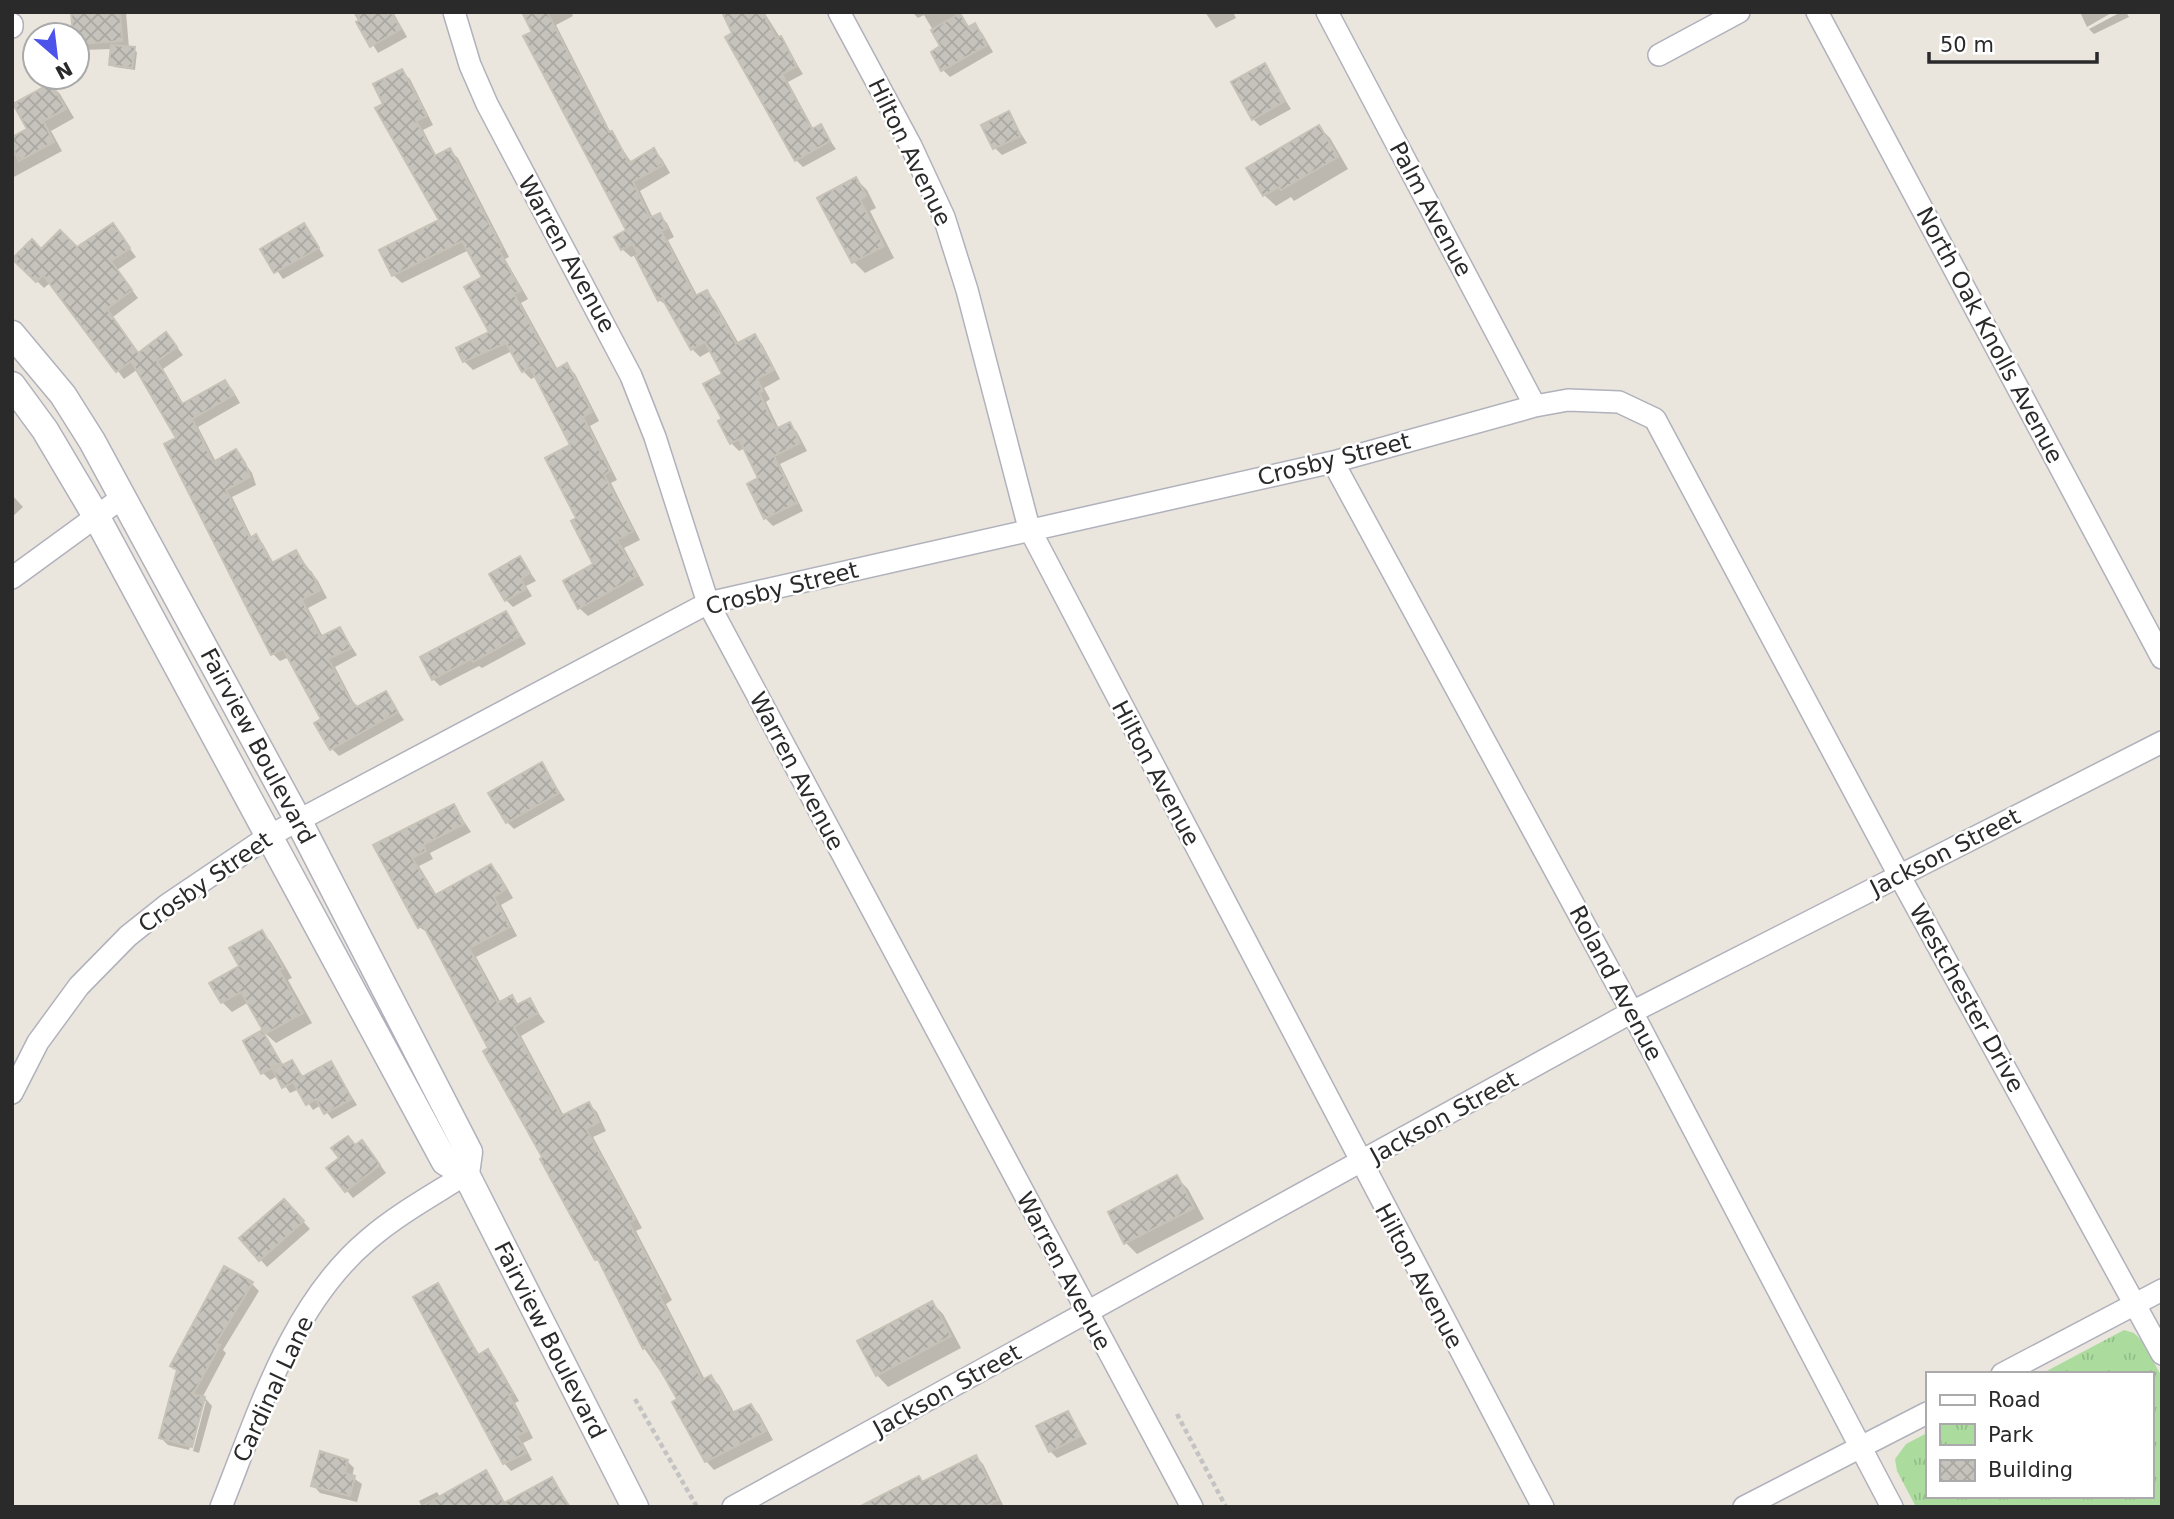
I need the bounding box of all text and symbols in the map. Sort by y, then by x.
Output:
north arrow [21,21,91,91]
scale bar [1929,21,2097,65]
text: 50 m [1940,33,1994,57]
text: N [52,58,76,84]
street label: Hilton Avenue [863,74,957,230]
street label: Palm Avenue [1385,137,1477,281]
street label: Warren Avenue [513,171,621,337]
street label: North Oak Knolls Avenue [1911,203,2069,467]
street label: Crosby Street [1255,427,1413,491]
street label: Crosby Street [703,556,861,620]
street label: Fairview Boulevard [195,644,321,848]
street label: Warren Avenue [744,688,850,854]
street label: Hilton Avenue [1107,696,1205,850]
street label: Jackson Street [1864,803,2024,902]
street label: Crosby Street [133,826,277,938]
street label: Westchester Drive [1904,899,2030,1097]
street label: Roland Avenue [1564,901,1668,1065]
street label: Jackson Street [1364,1066,1522,1169]
street label: Warren Avenue [1011,1188,1117,1354]
street label: Hilton Avenue [1370,1199,1468,1353]
street label: Fairview Boulevard [489,1237,611,1443]
street label: Cardinal Lane [228,1312,318,1466]
street label: Jackson Street [867,1339,1025,1442]
legend [1926,1372,2153,1498]
text: Road [1988,1388,2041,1412]
text: Park [1988,1423,2034,1447]
text: Building [1988,1458,2073,1482]

